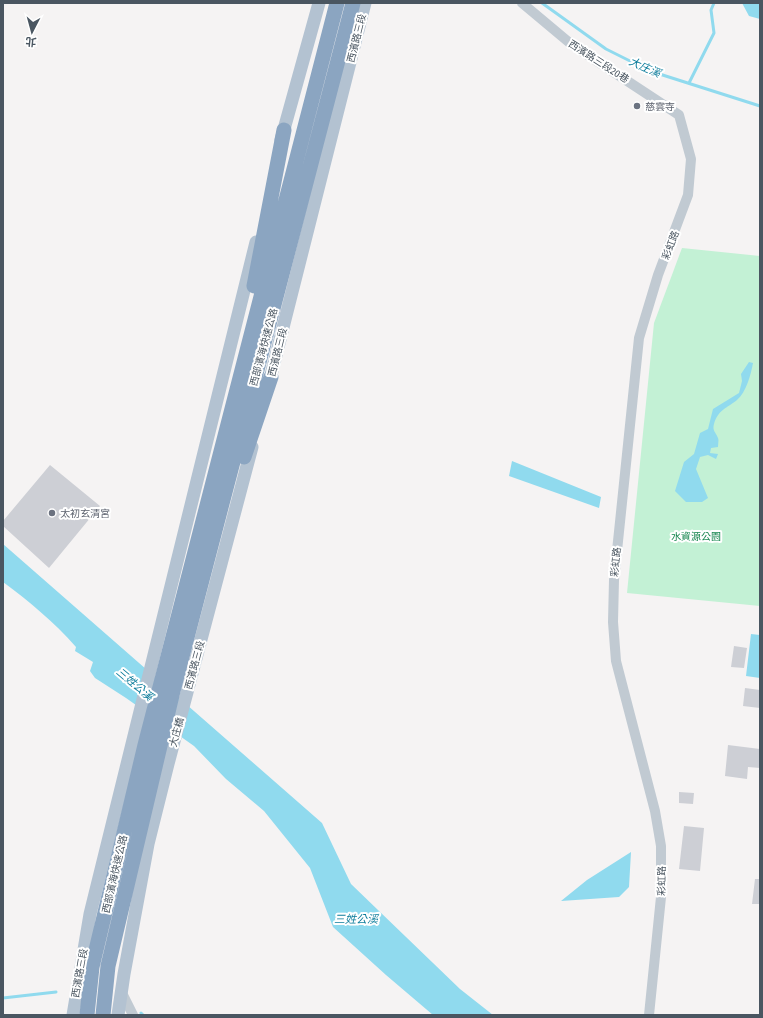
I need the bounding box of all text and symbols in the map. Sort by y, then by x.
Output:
north arrow [12,12,52,52]
street label: 西濱路三段 [345,13,369,64]
text: 北 [25,34,37,48]
street label: 西濱路三段20巷 [566,38,631,86]
water label: 大庄溪 [627,55,664,81]
marker: 慈雲寺 [632,101,642,111]
place label: 慈雲寺 [645,101,675,113]
street label: 彩虹路 [660,229,682,262]
street label: 西部濱海快速公路 [248,307,280,387]
street label: 西濱路三段 [266,327,290,378]
marker: 太初玄清宮 [47,508,57,518]
place label: 太初玄清宮 [60,508,110,520]
park label: 水資源公園 [671,531,721,543]
street label: 彩虹路 [608,547,624,578]
street label: 西濱路三段 [183,640,207,691]
water label: 三姓公溪 [114,665,157,705]
street label: 大庄橋 [167,716,187,748]
street label: 西部濱海快速公路 [100,834,130,915]
street label: 彩虹路 [656,866,668,896]
water label: 三姓公溪 [334,913,380,926]
street label: 西濱路三段 [70,948,90,999]

